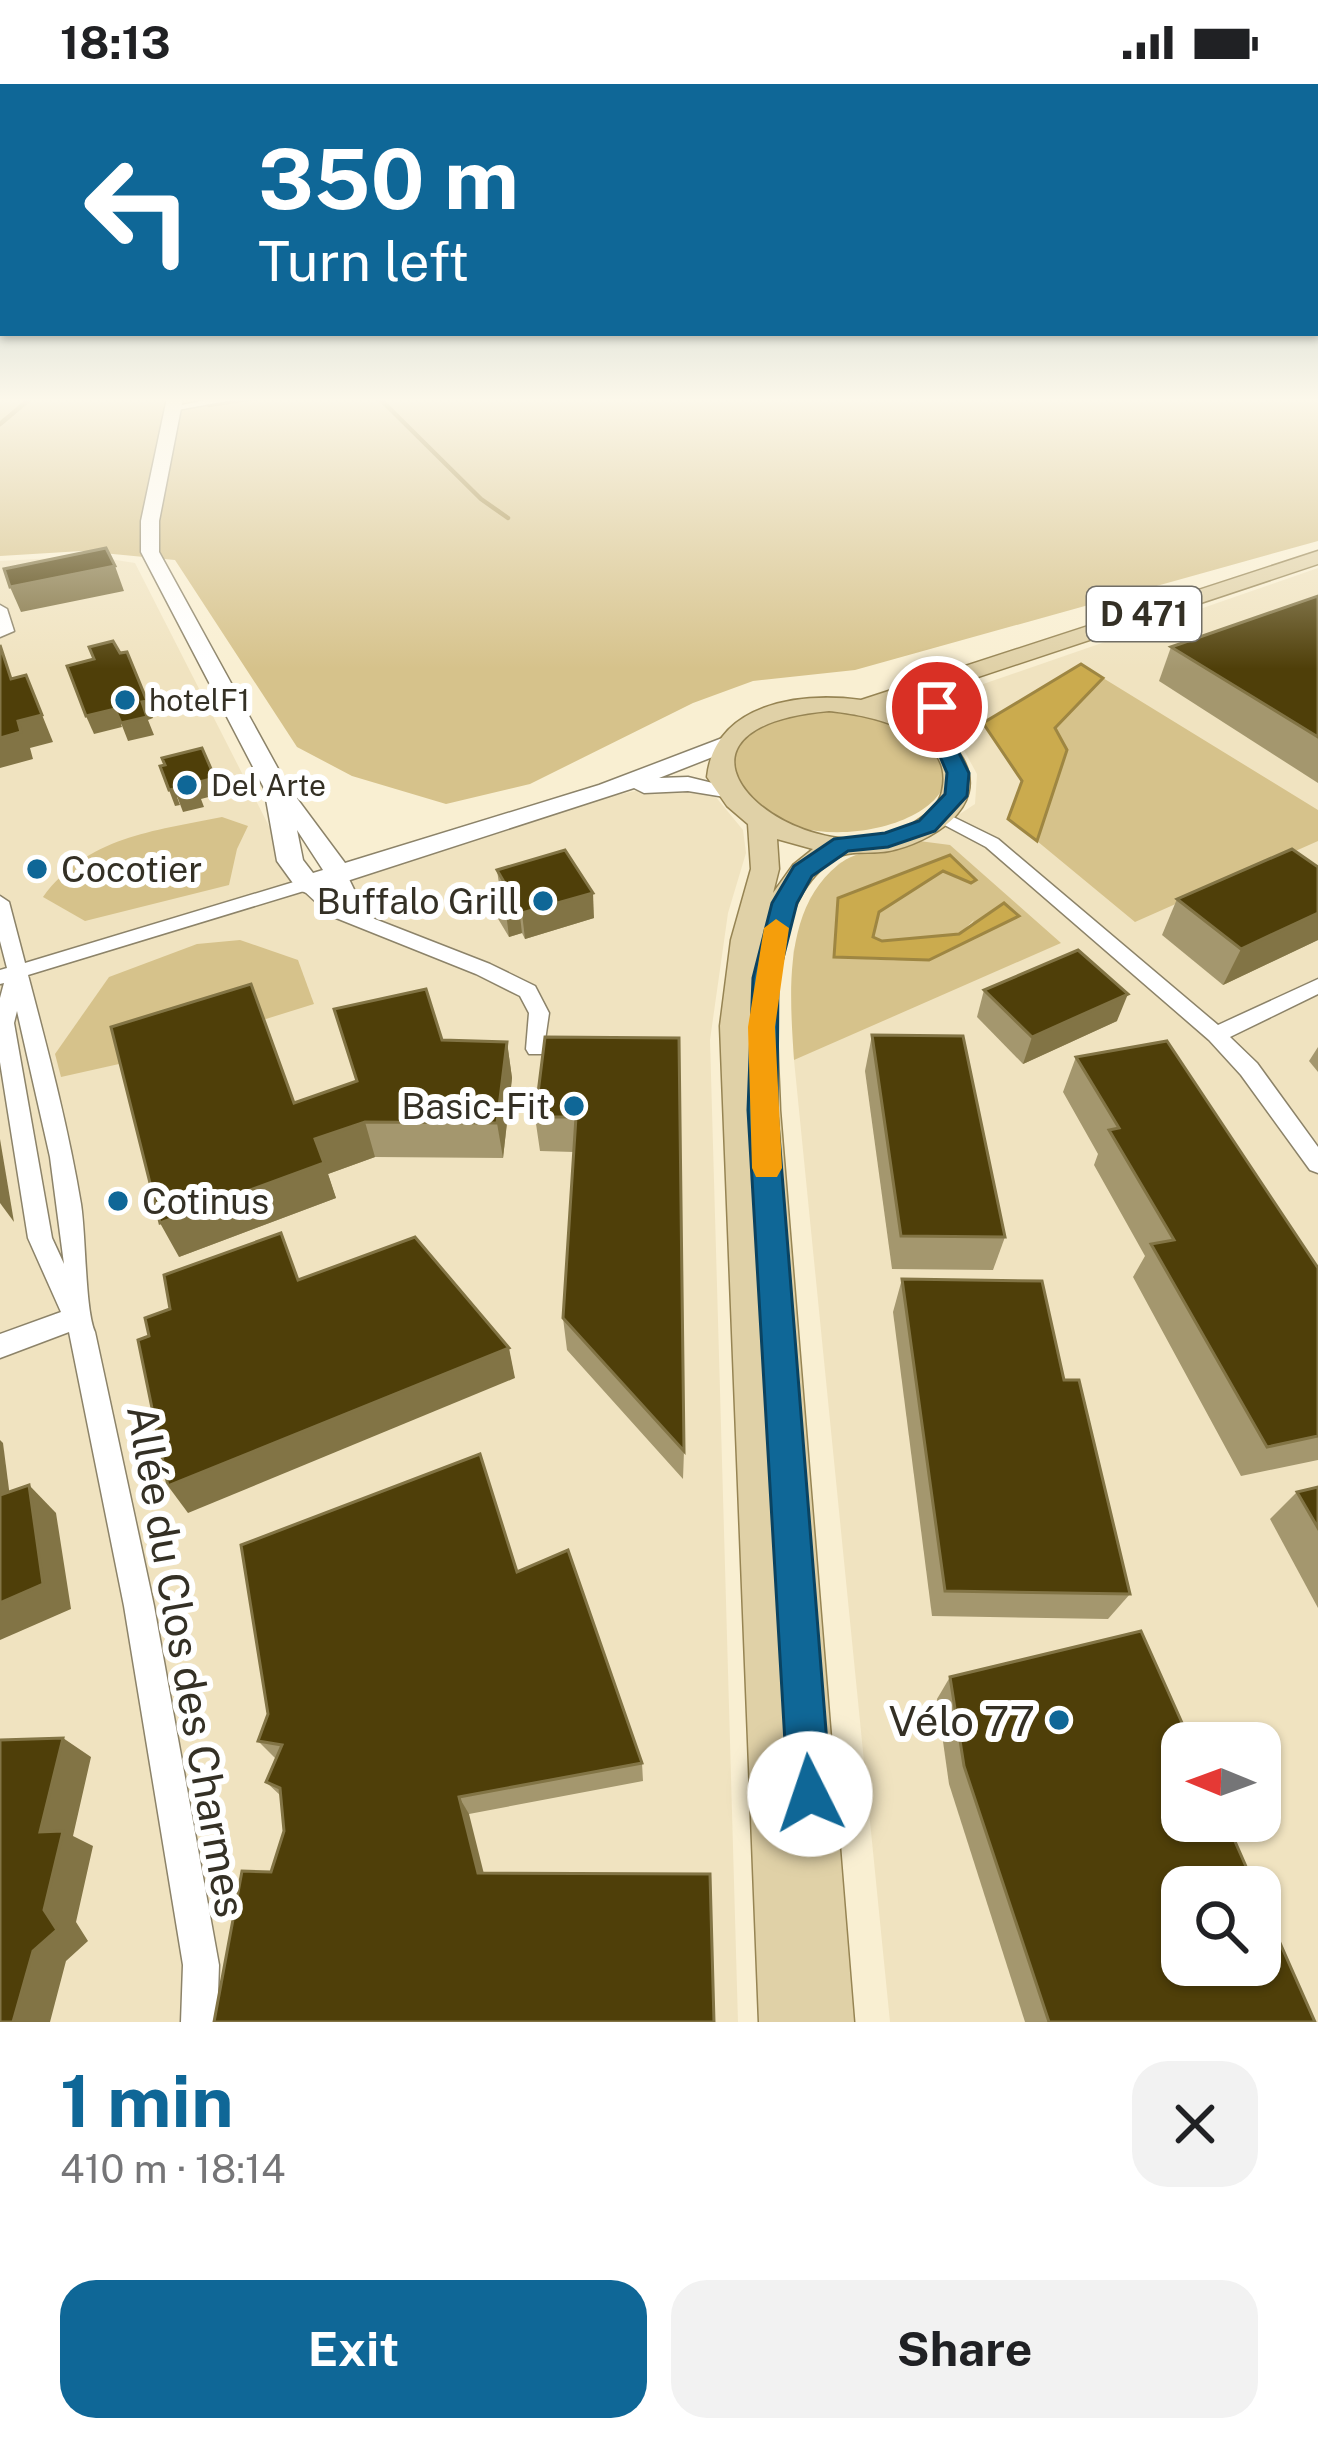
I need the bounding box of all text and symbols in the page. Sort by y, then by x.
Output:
text: 18:13 [60,16,171,69]
text: 350 m [258,129,519,228]
icon: left [60,132,216,288]
text: Turn left [258,230,469,293]
road number: D 471 [1087,587,1201,641]
pin [886,656,988,758]
icon: arrive [904,674,970,740]
place label: hotelF1 [149,682,250,718]
marker: hotelF1 [112,687,138,713]
place label: Del Arte [211,767,326,803]
marker: Del Arte [174,772,200,798]
place label: Cocotier [61,848,202,890]
marker: Cocotier [24,856,50,882]
place label: Buffalo Grill [317,880,519,922]
marker: Buffalo Grill [530,888,556,914]
place label: Basic-Fit [401,1085,550,1127]
marker: Basic-Fit [561,1093,587,1119]
place label: Cotinus [142,1180,269,1222]
marker: Cotinus [105,1188,131,1214]
street label: Allée du Clos des Charmes [118,1401,256,1921]
place label: Vélo 77 [889,1696,1035,1745]
marker: Vélo 77 [1046,1707,1072,1733]
north arrow [1161,1722,1281,1842]
map controls [1161,1722,1281,1986]
position arrow [747,1731,873,1857]
button: search [1161,1866,1281,1986]
text: 1 min [60,2059,234,2143]
button: close [1132,2061,1258,2187]
text: 410 m · 18:14 [60,2146,285,2192]
button: Exit [60,2280,647,2418]
button: Share [671,2280,1258,2418]

